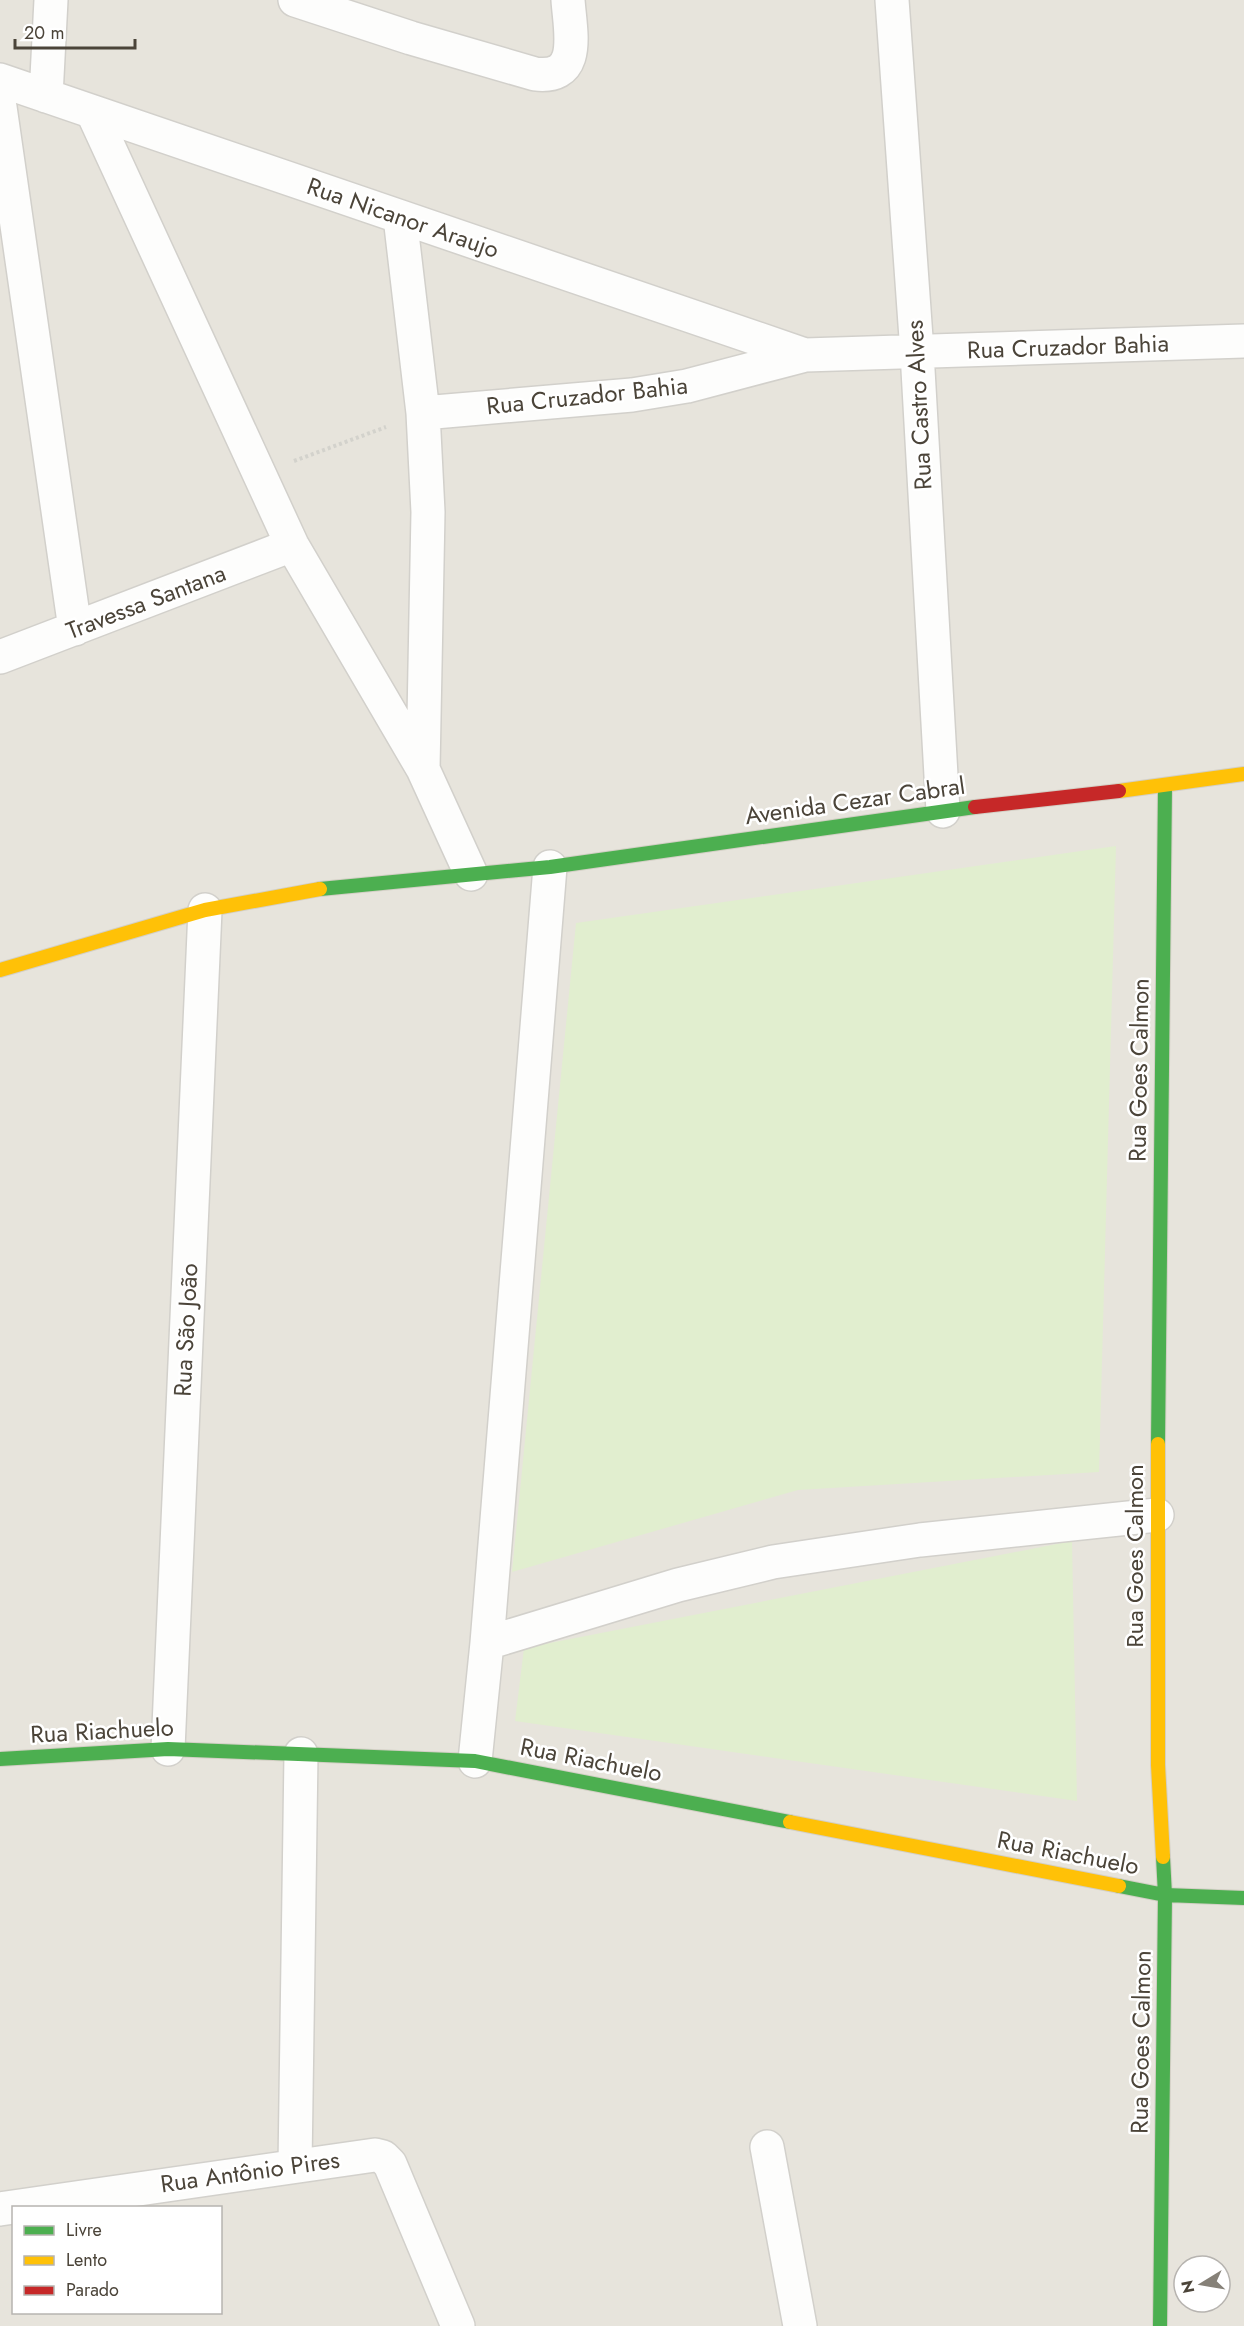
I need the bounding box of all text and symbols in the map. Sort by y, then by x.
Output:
scale bar [15,12,135,50]
text: 20 m [24,20,64,46]
street label: Rua Nicanor Araujo [302,168,504,267]
street label: Rua Castro Alves [897,319,940,491]
street label: Rua Cruzador Bahia [966,325,1170,368]
street label: Rua Cruzador Bahia [485,368,689,423]
street label: Travessa Santana [61,555,231,648]
street label: Avenida Cezar Cabral [743,768,967,833]
street label: Rua Goes Calmon [1119,978,1158,1162]
street label: Rua São João [165,1262,206,1398]
street label: Rua Goes Calmon [1117,1464,1152,1648]
street label: Rua Riachuelo [29,1709,175,1752]
street label: Rua Riachuelo [517,1729,665,1790]
street label: Rua Riachuelo [994,1822,1142,1883]
street label: Rua Goes Calmon [1121,1950,1160,2134]
street label: Rua Antônio Pires [158,2142,342,2201]
legend [12,2206,222,2314]
text: Livre [66,2217,102,2243]
text: Lento [66,2247,107,2273]
north arrow [1172,2254,1232,2314]
text: Parado [66,2277,119,2303]
text: N [1175,2278,1200,2295]

